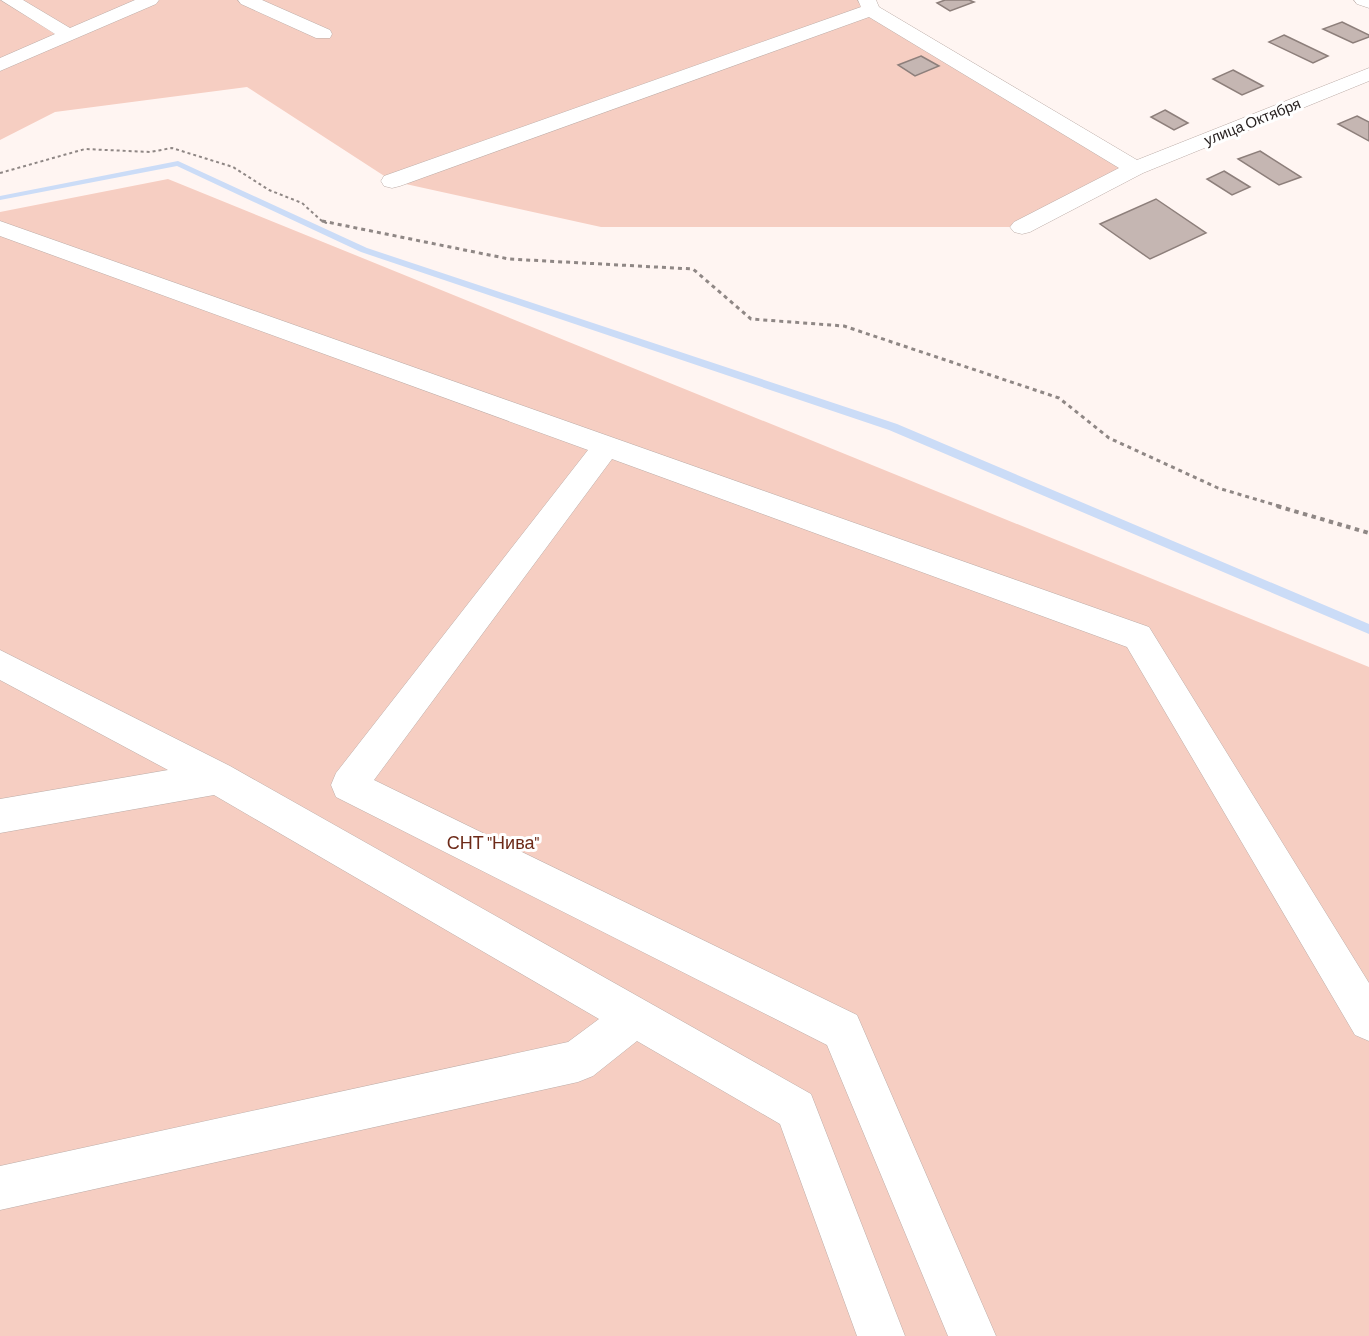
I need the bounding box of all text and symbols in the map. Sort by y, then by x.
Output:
street label: улица Октября [1201,93,1303,149]
park label: СНТ "Нива" [447,831,540,853]

